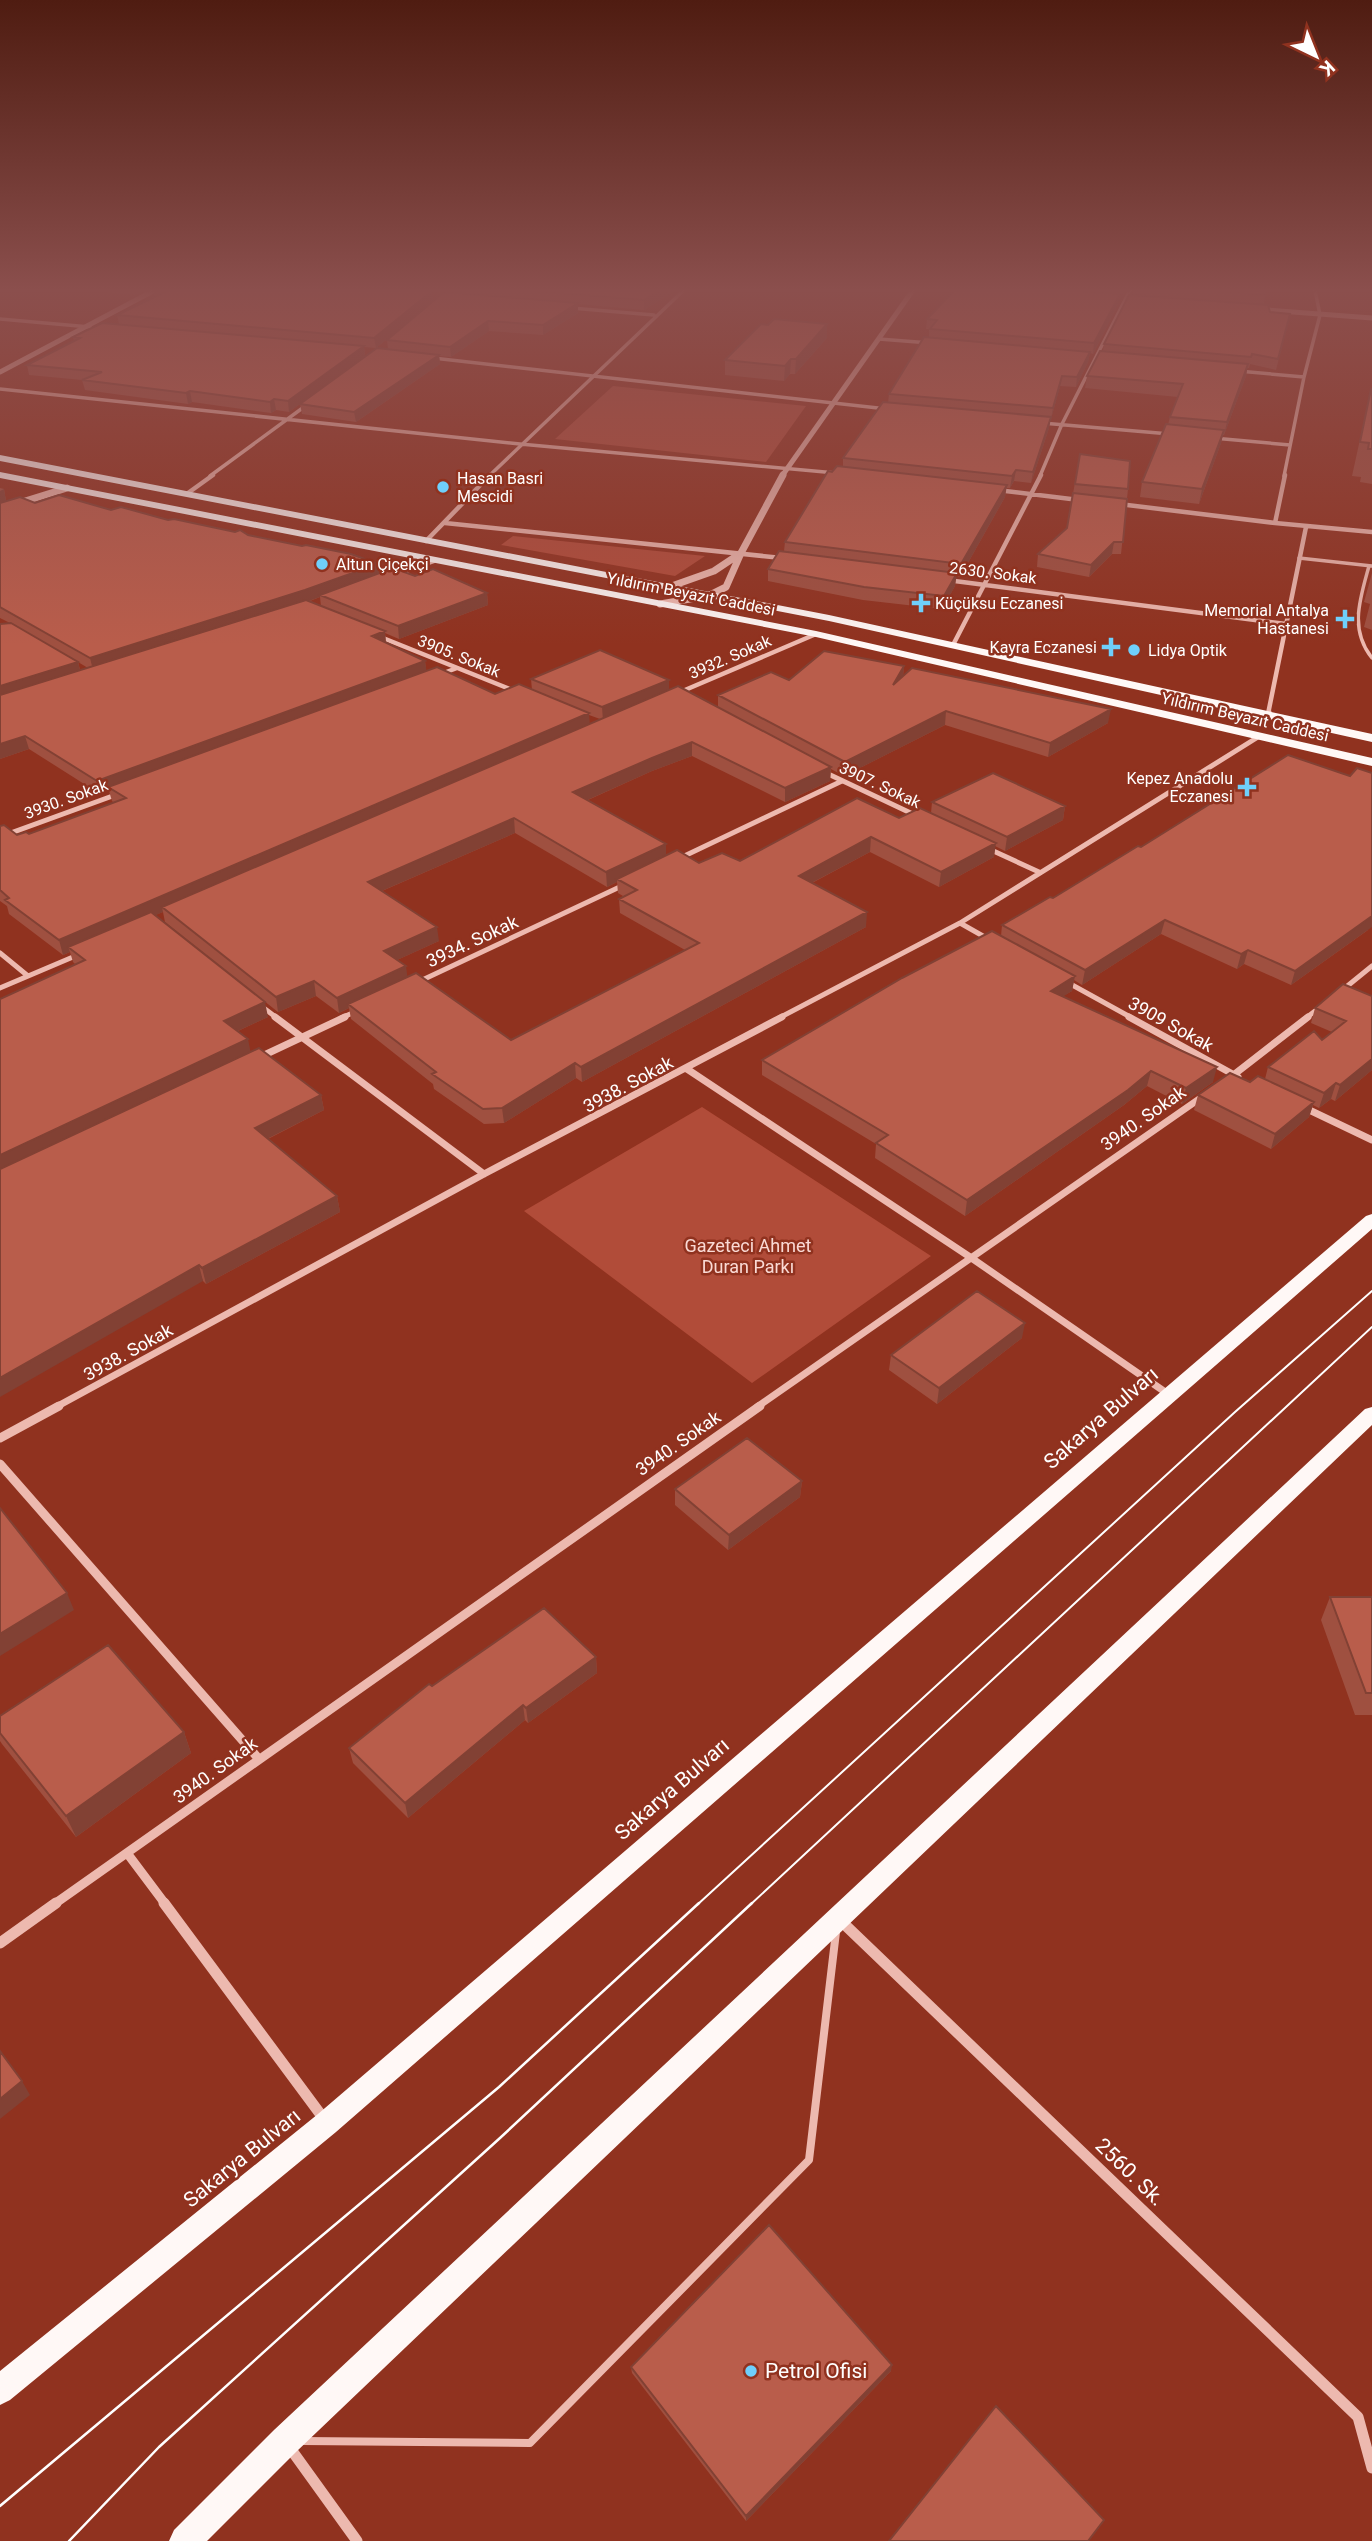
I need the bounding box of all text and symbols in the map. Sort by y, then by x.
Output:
north arrow [1281,21,1351,91]
text: K [1314,56,1340,81]
place label: Hasan Basri Mescidi [457,469,543,506]
marker: Hasan Basri Mescidi [435,479,451,495]
place label: Altun Çiçekçi [336,555,429,574]
marker: Altun Çiçekçi [314,556,330,572]
street label: 2630. Sokak [948,558,1039,588]
street label: Yıldırım Beyazıt Caddesi [605,568,777,620]
place label: Küçüksu Eczanesi [935,594,1063,613]
marker: Küçüksu Eczanesi [913,595,929,611]
place label: Memorial Antalya Hastanesi [1204,601,1329,638]
marker: Memorial Antalya Hastanesi [1335,609,1355,629]
street label: 3905. Sokak [415,631,504,682]
street label: 3932. Sokak [686,631,775,683]
place label: Kayra Eczanesi [990,638,1097,657]
marker: Kayra Eczanesi [1103,639,1119,655]
place label: Lidya Optik [1148,641,1228,660]
marker: Lidya Optik [1126,642,1142,658]
street label: Yıldırım Beyazıt Caddesi [1159,688,1331,746]
street label: 3907. Sokak [836,758,925,813]
place label: Kepez Anadolu Eczanesi [1126,769,1233,806]
street label: 3930. Sokak [22,775,111,823]
marker: Kepez Anadolu Eczanesi [1239,779,1255,795]
street label: 3934. Sokak [423,910,522,971]
street label: 3909 Sokak [1125,992,1218,1056]
street label: 3938. Sokak [580,1051,677,1116]
street label: 3940. Sokak [1097,1081,1190,1155]
park label: Gazeteci Ahmet Duran Parkı [685,1235,812,1277]
street label: 3938. Sokak [80,1318,177,1385]
street label: Sakarya Bulvarı [1039,1362,1163,1474]
street label: 3940. Sokak [632,1406,725,1480]
street label: 3940. Sokak [169,1732,262,1807]
street label: Sakarya Bulvarı [610,1733,734,1845]
street label: Sakarya Bulvarı [179,2104,305,2212]
street label: 2560. Sk. [1091,2133,1169,2211]
place label: Petrol Ofisi [765,2359,867,2383]
marker: Petrol Ofisi [743,2363,759,2379]

